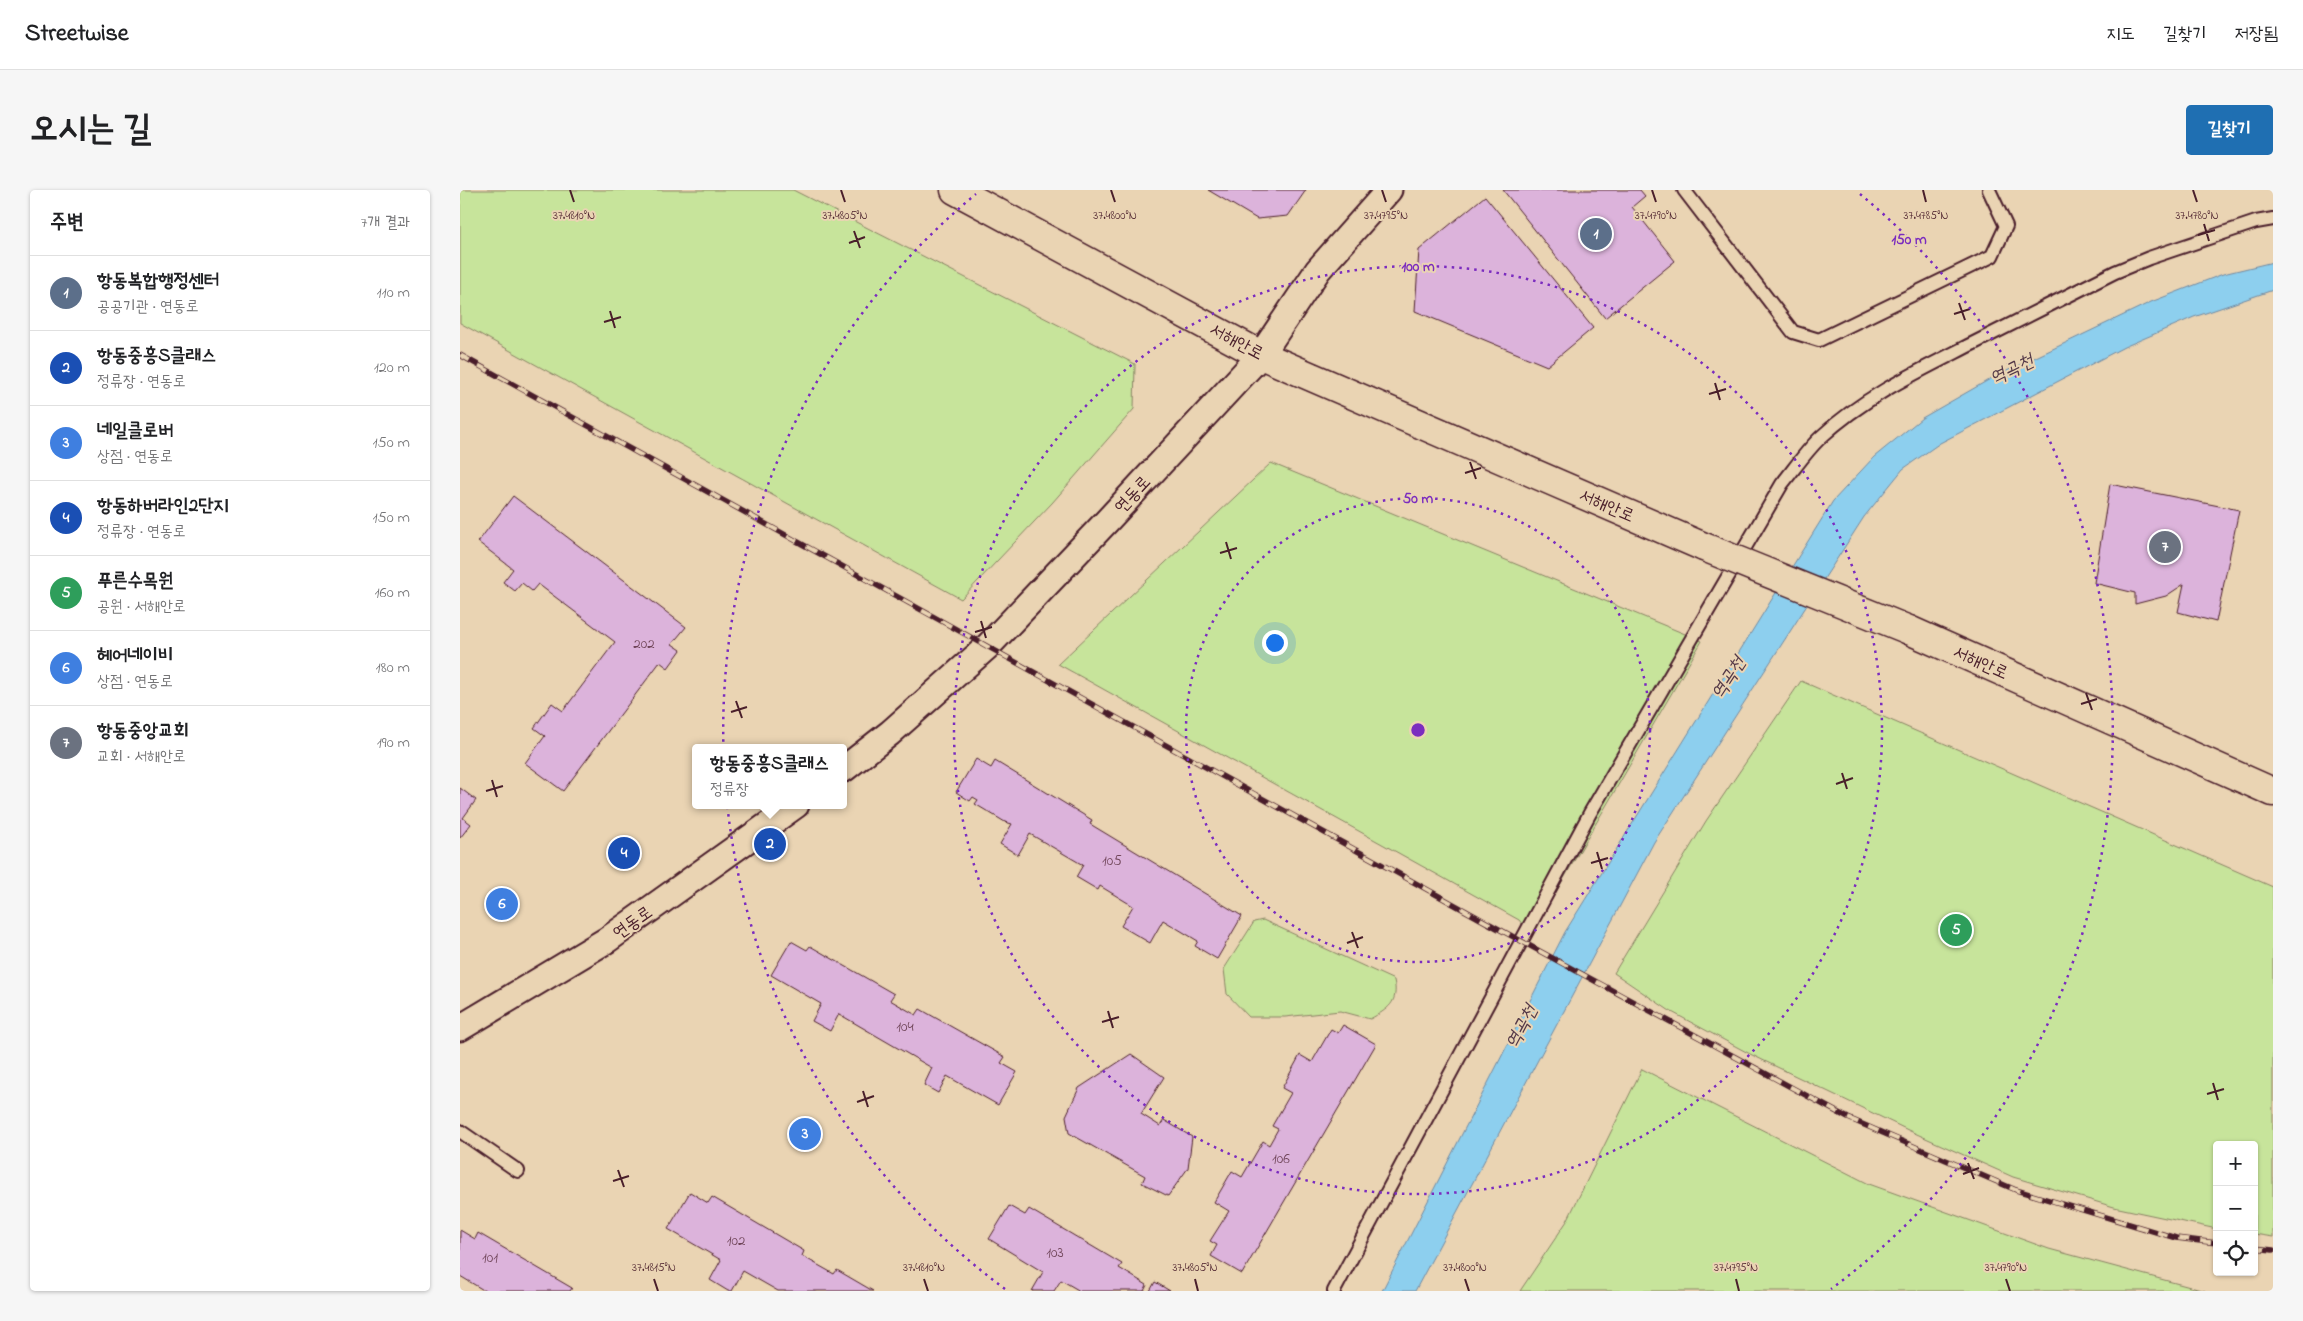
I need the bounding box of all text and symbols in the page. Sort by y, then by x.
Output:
text: Streetwise [25,17,129,52]
text: 지도 [2106,22,2135,48]
text: 길찾기 [2163,22,2207,48]
text: 저장됨 [2235,22,2278,48]
text: 오시는 길 [30,105,151,156]
button: 길찾기 [2186,105,2273,155]
text: 37.4810°N [553,207,595,225]
text: 37.4805°N [822,207,868,225]
text: 37.4800°N [1093,207,1137,225]
text: 37.4795°N [1364,207,1408,225]
text: 37.4790°N [1635,207,1677,225]
text: 37.4785°N [1904,207,1948,225]
text: 37.4780°N [2175,207,2219,225]
text: 주변 [50,208,84,238]
text: 7개 결과 [361,211,410,235]
pin: 1 [1580,215,1612,253]
text: 150 m [1891,229,1927,251]
text: 100 m [1401,256,1435,278]
text: 항동복합행정센터 [97,268,219,295]
text: 1 [63,281,69,305]
text: 110 m [376,281,410,305]
text: 공공기관 · 연동로 [97,295,199,319]
street label: 서해안로 [1204,318,1268,368]
text: 항동중흥S클래스 [97,343,216,370]
water label: 역곡천 [1986,347,2040,392]
text: 2 [62,356,70,380]
text: 120 m [374,356,410,380]
text: 정류장 · 연동로 [97,370,186,394]
text: 네일클로버 [97,418,173,445]
text: 3 [63,431,69,455]
text: 150 m [372,431,410,455]
text: 상점 · 연동로 [97,445,173,469]
street label: 연동로 [1109,471,1158,520]
street label: 서해안로 [1574,484,1638,530]
text: 50 m [1403,488,1434,510]
text: 항동하버라인2단지 [97,493,229,520]
text: 4 [63,506,69,530]
text: 150 m [372,506,410,530]
text: 정류장 · 연동로 [97,520,186,544]
pin: 7 [2149,528,2181,566]
text: 푸른수목원 [97,568,173,595]
text: 5 [61,581,71,605]
text: 160 m [375,581,410,605]
text: 공원 · 서해안로 [97,595,186,619]
your location [1262,630,1288,656]
house number: 202 [633,633,655,655]
street label: 서해안로 [1948,640,2012,687]
text: 헤어네이비 [97,643,173,670]
water label: 역곡천 [1705,650,1754,705]
text: 6 [62,656,70,680]
text: 180 m [376,656,410,680]
text: 상점 · 연동로 [97,670,173,694]
text: 항동중앙교회 [97,718,189,745]
centre of rings [1409,721,1427,739]
text: 7 [63,731,69,755]
text: 190 m [377,731,410,755]
popup [692,744,847,809]
text: 교회 · 서해안로 [97,745,186,769]
text: 항동중흥S클래스 [710,751,829,778]
text: 정류장 [710,778,749,802]
pin: 2 [754,825,786,863]
pin: 4 [608,834,640,872]
house number: 105 [1102,850,1122,872]
pin: 6 [486,885,518,923]
street label: 연동로 [608,901,658,947]
pin: 5 [1940,911,1972,949]
water label: 역곡천 [1500,999,1546,1054]
house number: 104 [896,1016,914,1038]
pin: 3 [789,1115,821,1153]
map controls [2213,1141,2258,1276]
button: + [2213,1141,2258,1186]
house number: 106 [1272,1148,1290,1170]
button: − [2213,1186,2258,1231]
house number: 102 [727,1230,746,1252]
button: locate [2213,1231,2258,1276]
house number: 103 [1046,1242,1064,1264]
house number: 101 [482,1247,498,1269]
text: 37.4815°N [632,1259,676,1277]
text: 37.4810°N [903,1259,945,1277]
text: 37.4805°N [1172,1259,1218,1277]
text: 37.4800°N [1443,1259,1487,1277]
text: 37.4795°N [1714,1259,1758,1277]
text: 37.4790°N [1985,1259,2027,1277]

